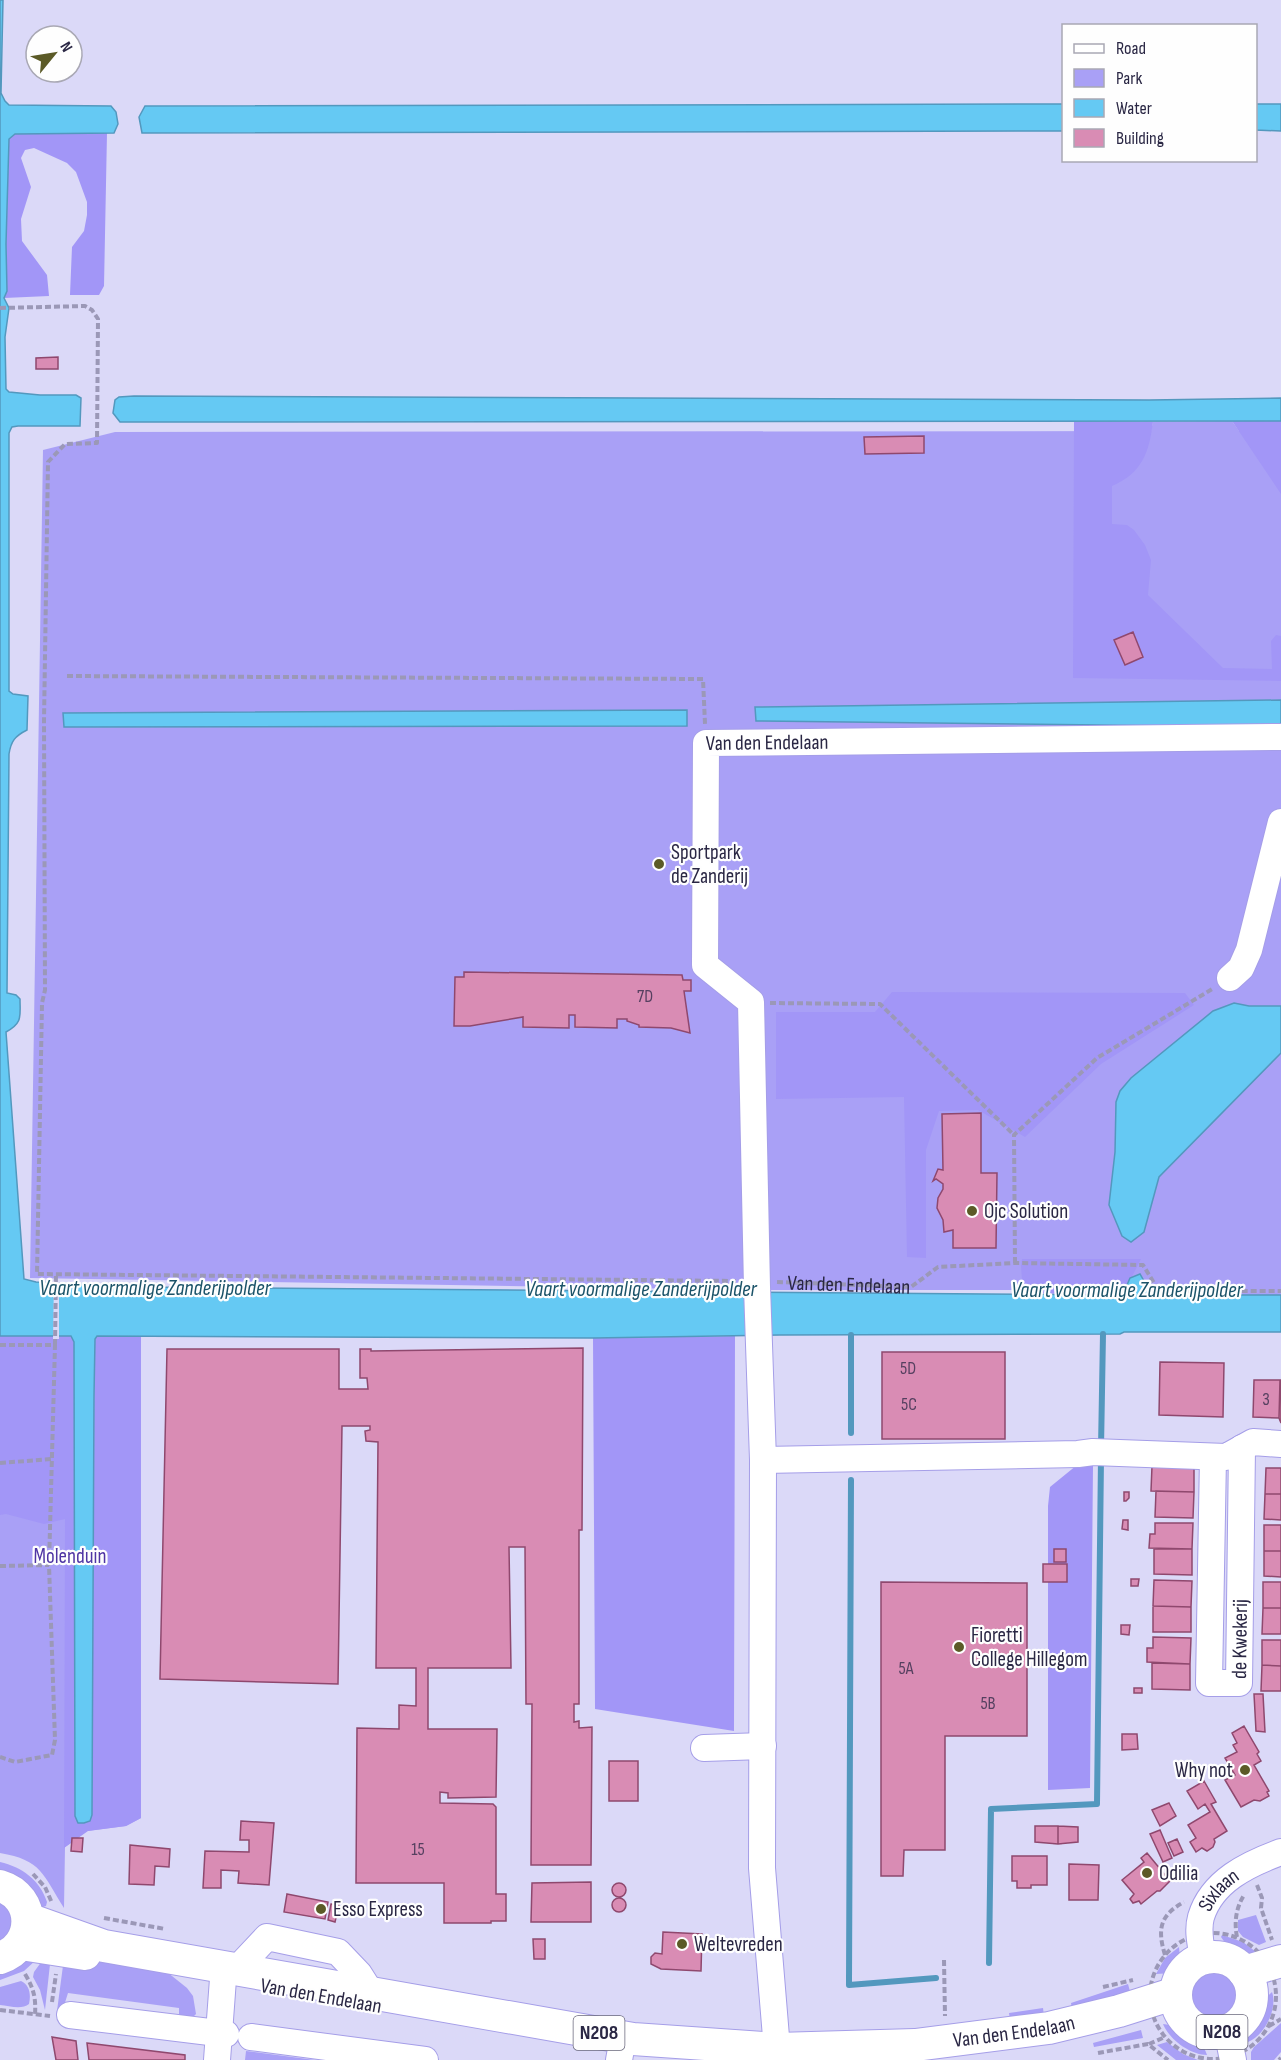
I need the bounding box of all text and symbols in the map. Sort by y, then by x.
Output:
north arrow [24,24,84,84]
legend [1062,24,1257,162]
text: Road [1116,38,1146,59]
text: N [55,39,76,56]
text: Park [1116,68,1142,89]
text: Water [1116,98,1152,119]
text: Building [1116,128,1164,149]
street label: Van den Endelaan [706,729,829,756]
place label: Sportpark de Zanderij [671,840,748,889]
marker: Sportpark de Zanderij [652,857,666,871]
house number: 7D [637,986,653,1007]
place label: Ojc Solution [984,1199,1068,1224]
marker: Ojc Solution [965,1204,979,1218]
street label: Van den Endelaan [787,1270,911,1299]
water label: Vaart voormalige Zanderijpolder [39,1275,272,1302]
water label: Vaart voormalige Zanderijpolder [525,1276,758,1303]
water label: Vaart voormalige Zanderijpolder [1011,1277,1244,1304]
house number: 5D [900,1358,916,1379]
house number: 3 [1262,1389,1270,1410]
house number: 5C [901,1394,917,1415]
park label: Molenduin [34,1544,106,1569]
street label: de Kwekerij [1227,1599,1253,1679]
place label: Fioretti College Hillegom [971,1623,1087,1672]
marker: Fioretti College Hillegom [952,1640,966,1654]
house number: 5A [899,1658,914,1679]
house number: 5B [980,1693,996,1714]
place label: Why not [1175,1758,1233,1783]
marker: Why not [1238,1763,1252,1777]
house number: 15 [411,1839,425,1860]
place label: Odilia [1159,1861,1198,1886]
street label: Sixlaan [1192,1863,1244,1915]
marker: Odilia [1140,1866,1154,1880]
place label: Esso Express [333,1897,423,1922]
marker: Esso Express [314,1902,328,1916]
place label: Weltevreden [694,1932,783,1957]
marker: Weltevreden [675,1937,689,1951]
street label: Van den Endelaan [258,1973,384,2019]
street label: Van den Endelaan [952,2010,1077,2053]
road number: N208 [1196,2015,1248,2049]
road number: N208 [574,2016,624,2050]

